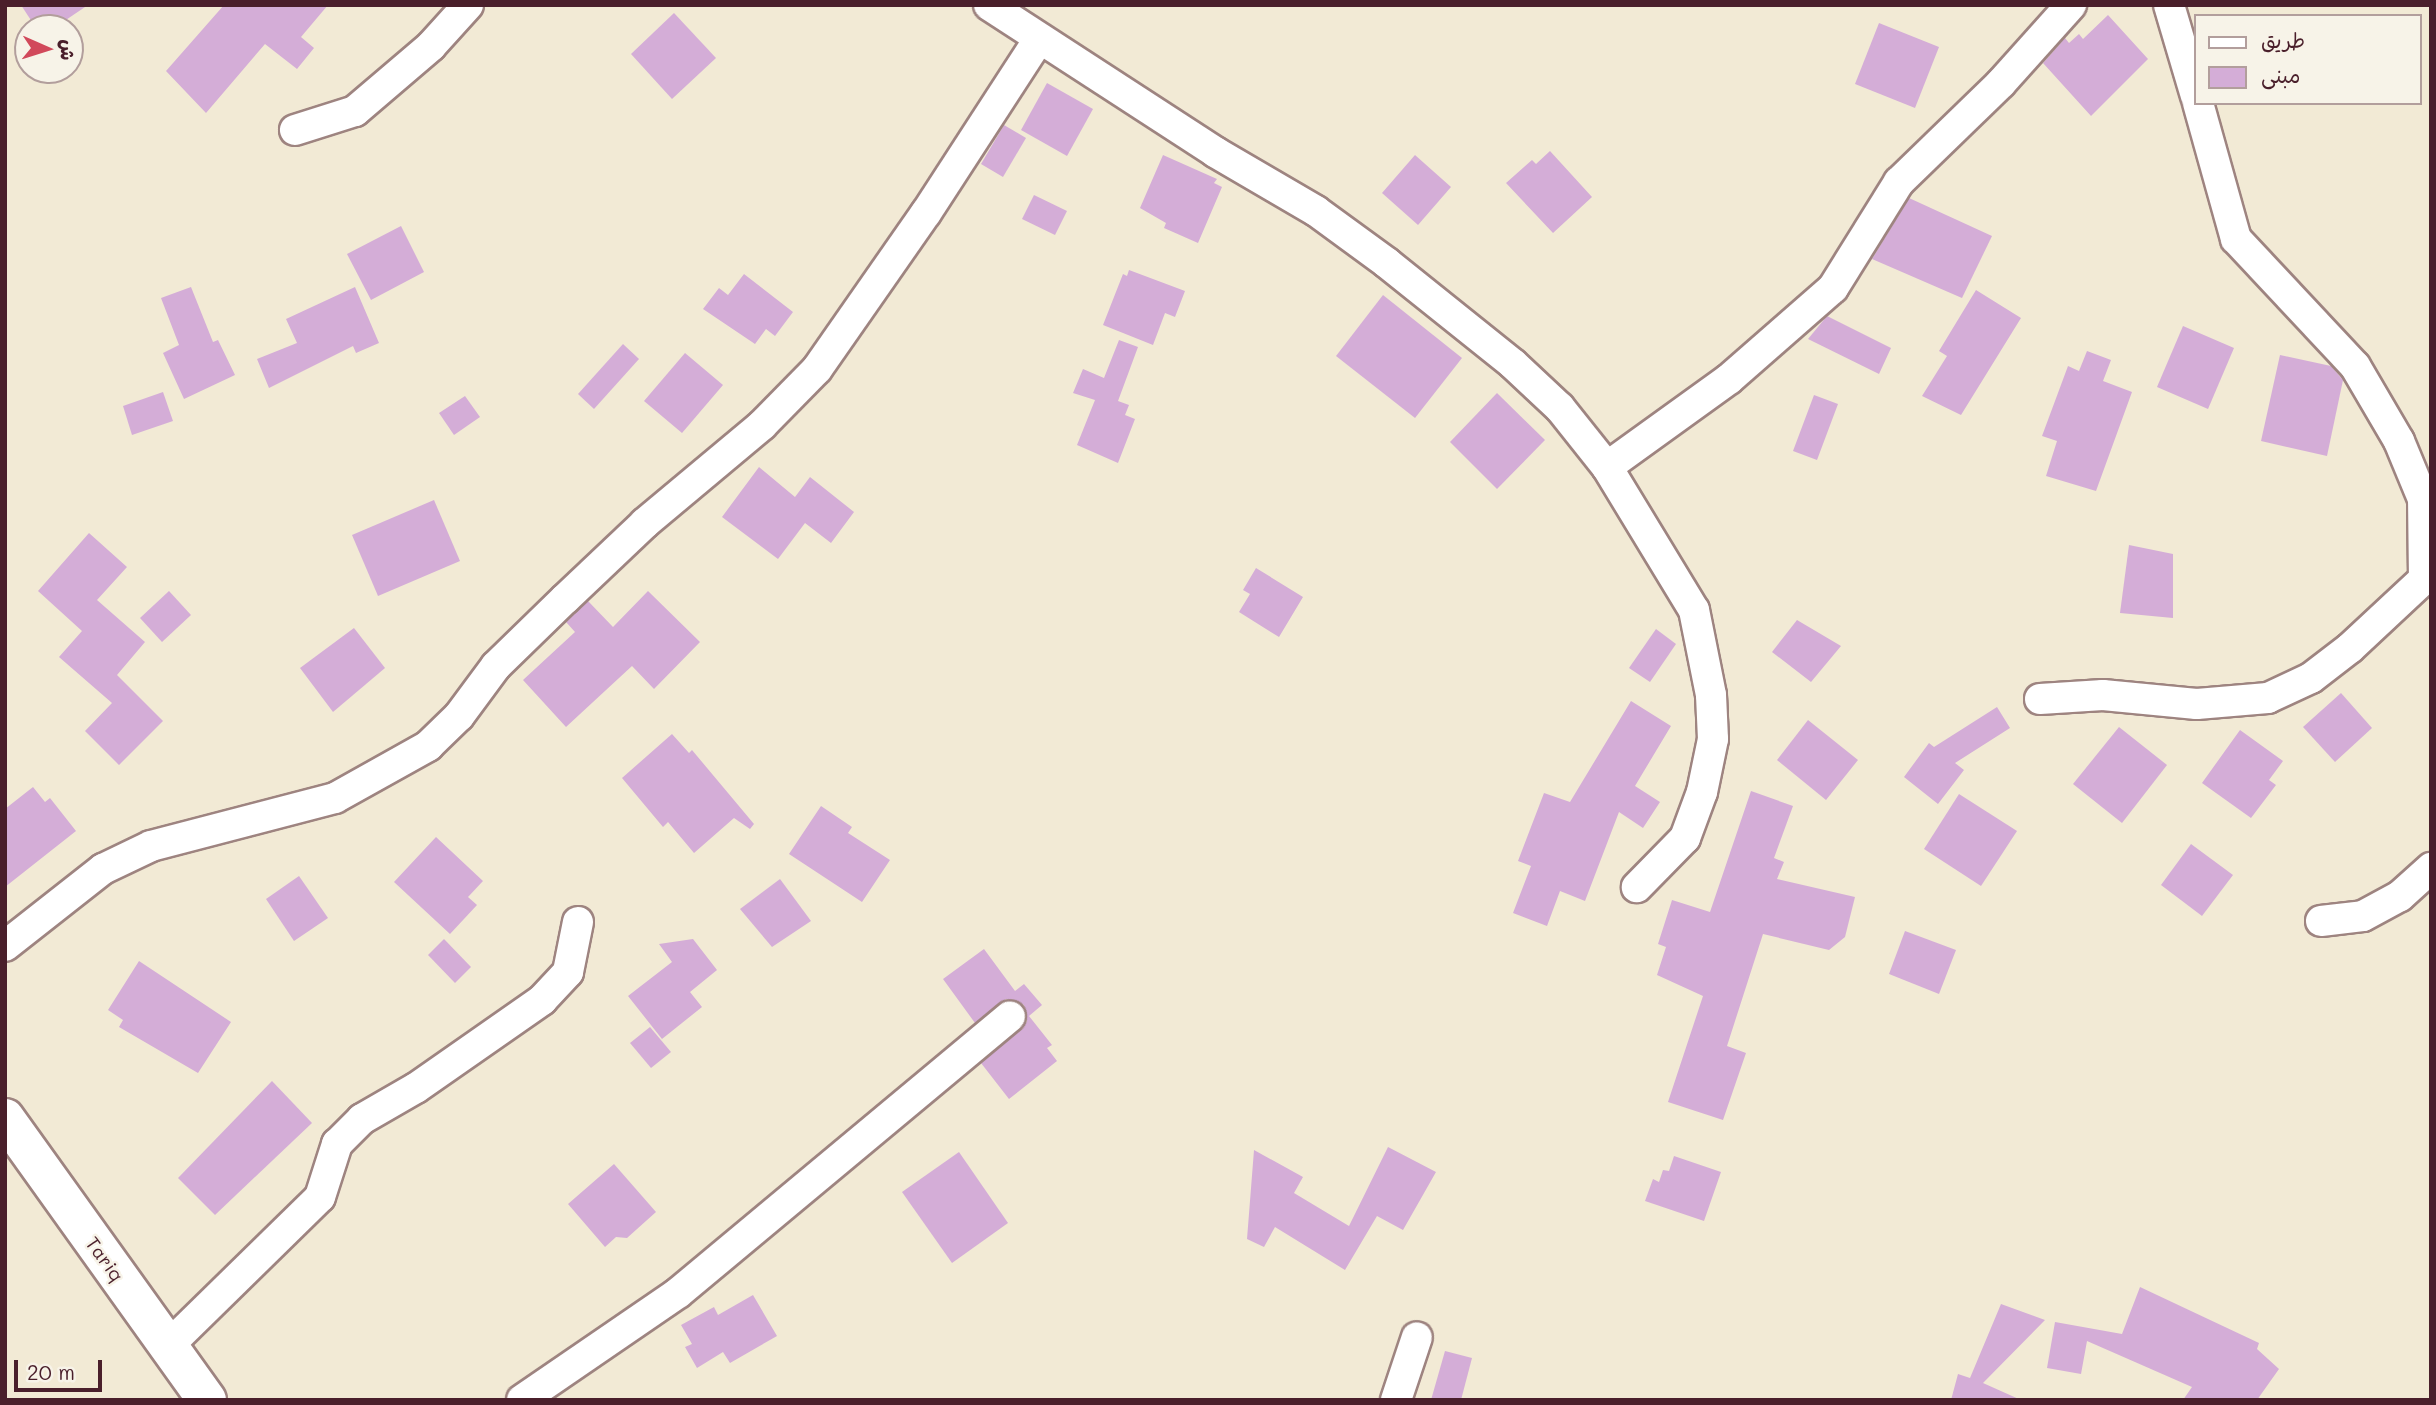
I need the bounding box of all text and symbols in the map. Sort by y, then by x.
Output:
north arrow [14,14,84,84]
legend [2194,14,2422,105]
text: طريق [2261,26,2305,53]
text: ش [55,39,82,61]
text: مبنى [2261,61,2300,88]
street label: Tariq [81,1232,129,1286]
scale bar [18,1346,105,1390]
text: 20 m [27,1358,75,1385]

